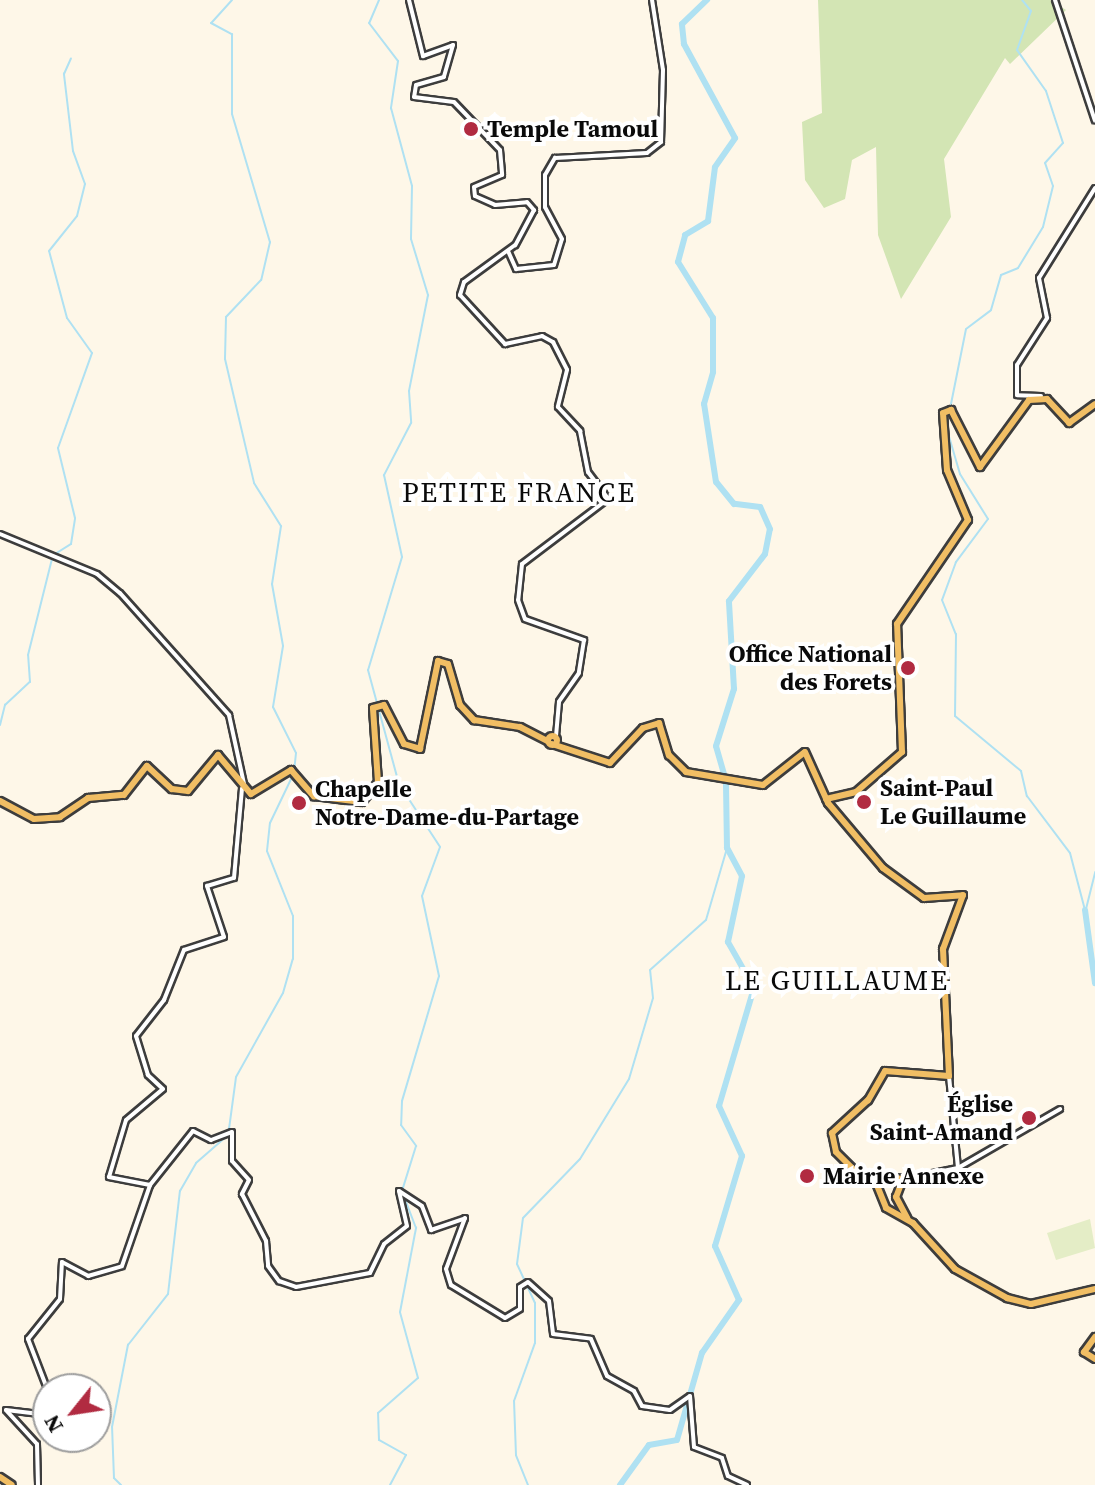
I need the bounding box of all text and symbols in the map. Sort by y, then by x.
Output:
place label: Temple Tamoul [487,115,658,143]
marker: Temple Tamoul [462,120,480,138]
district label: PETITE FRANCE [402,475,636,509]
place label: Office National des Forets [729,640,892,696]
marker: Office National des Forets [899,659,917,677]
place label: Saint-Paul Le Guillaume [880,774,1026,830]
place label: Chapelle Notre-Dame-du-Partage [315,775,579,831]
marker: Saint-Paul Le Guillaume [855,793,873,811]
marker: Chapelle Notre-Dame-du-Partage [290,794,308,812]
district label: LE GUILLAUME [725,963,949,997]
place label: Église Saint-Amand [870,1090,1013,1146]
marker: Église Saint-Amand [1020,1109,1038,1127]
place label: Mairie Annexe [823,1162,984,1190]
marker: Mairie Annexe [798,1167,816,1185]
north arrow [32,1373,112,1453]
text: N [36,1410,70,1438]

